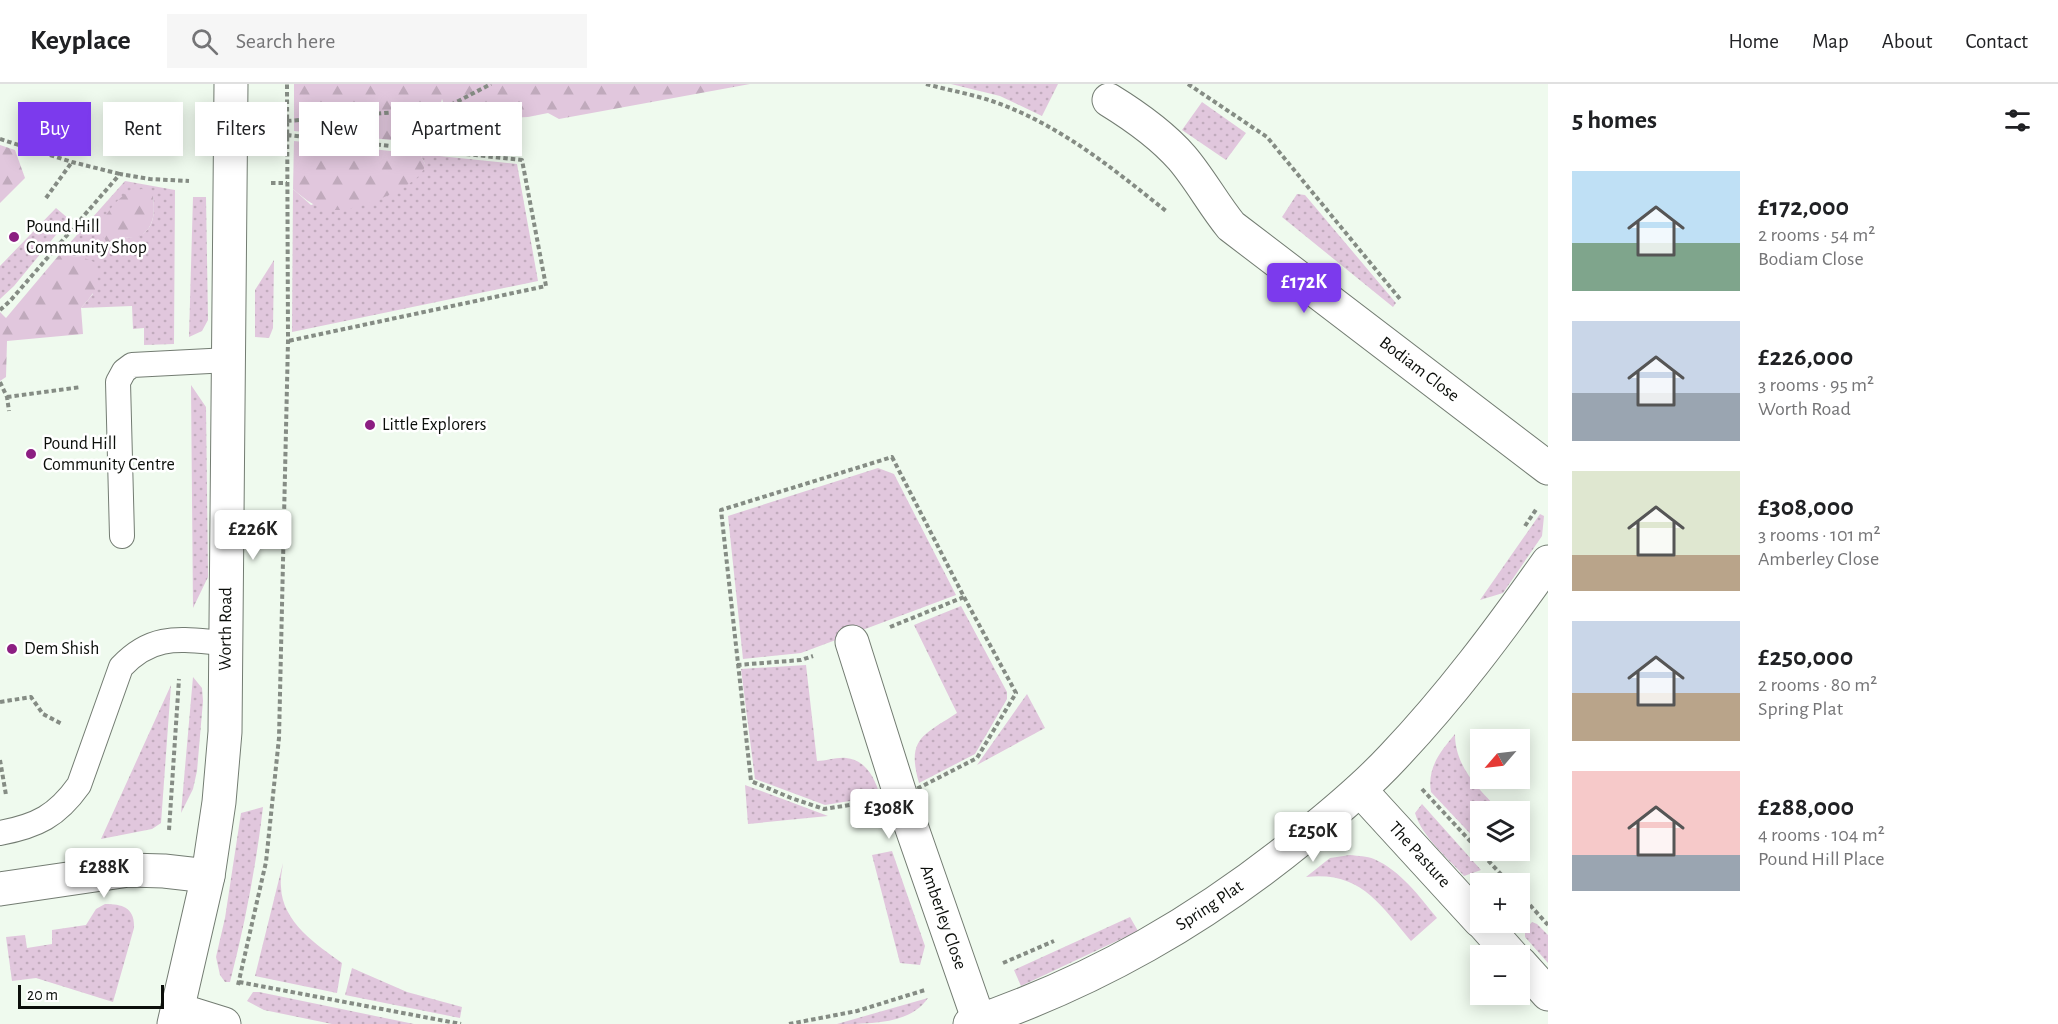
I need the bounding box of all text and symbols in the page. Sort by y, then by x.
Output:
search box [167,14,587,68]
icon: search [188,25,221,58]
text: Keyplace [30,27,131,55]
text: Search here [236,30,335,52]
text: Home [1728,31,1779,52]
text: Map [1812,31,1849,52]
text: About [1882,31,1932,52]
text: Contact [1965,31,2028,52]
chip: Buy [18,102,91,156]
chip: Rent [103,102,183,156]
chip: Filters [195,102,287,156]
chip: New [299,102,379,156]
chip: Apartment [391,102,522,156]
icon: filters [2001,104,2034,137]
text: 5 homes [1572,107,1657,133]
text: £172,000 [1758,194,1849,220]
icon: home [1620,195,1692,267]
place label: Pound Hill Community Shop [26,218,147,257]
text: 2 rooms · 54 m² [1758,225,1875,245]
marker: Pound Hill Community Shop [7,230,21,244]
text: Bodiam Close [1758,249,1864,269]
pin: £172K [1262,263,1346,314]
text: £172K [1281,272,1327,292]
street label: Bodiam Close [1376,334,1462,406]
text: £226,000 [1758,344,1853,370]
icon: home [1620,345,1692,417]
text: 3 rooms · 95 m² [1758,375,1874,395]
text: Worth Road [1758,399,1851,419]
place label: Little Explorers [382,416,486,434]
marker: Little Explorers [363,418,377,432]
place label: Pound Hill Community Centre [43,435,175,474]
marker: Pound Hill Community Centre [24,447,38,461]
text: £308,000 [1758,494,1854,520]
icon: home [1620,495,1692,567]
pin: £226K [211,510,295,561]
text: £226K [228,519,278,539]
text: 3 rooms · 101 m² [1758,525,1881,545]
text: Amberley Close [1758,549,1879,569]
street label: Worth Road [217,587,235,671]
place label: Dem Shish [24,640,99,658]
marker: Dem Shish [5,642,19,656]
text: £250,000 [1758,644,1853,670]
icon: home [1620,645,1692,717]
text: 2 rooms · 80 m² [1758,675,1877,695]
text: Spring Plat [1758,699,1843,719]
north arrow [1470,729,1530,789]
map controls [1470,729,1530,1005]
pin: £308K [847,789,931,840]
text: £288,000 [1758,794,1854,820]
icon: home [1620,795,1692,867]
text: £308K [864,798,914,818]
button: layers [1470,801,1530,861]
pin: £250K [1271,812,1355,863]
street label: The Pasture [1385,819,1454,891]
text: £250K [1288,821,1338,841]
text: 4 rooms · 104 m² [1758,825,1885,845]
pin: £288K [62,848,146,899]
text: Pound Hill Place [1758,849,1885,869]
text: £288K [79,857,129,877]
street label: Amberley Close [916,863,969,972]
button: + [1470,873,1530,933]
street label: Spring Plat [1173,877,1247,935]
button: − [1470,945,1530,1005]
scale bar [18,982,164,1010]
text: 20 m [27,987,58,1003]

